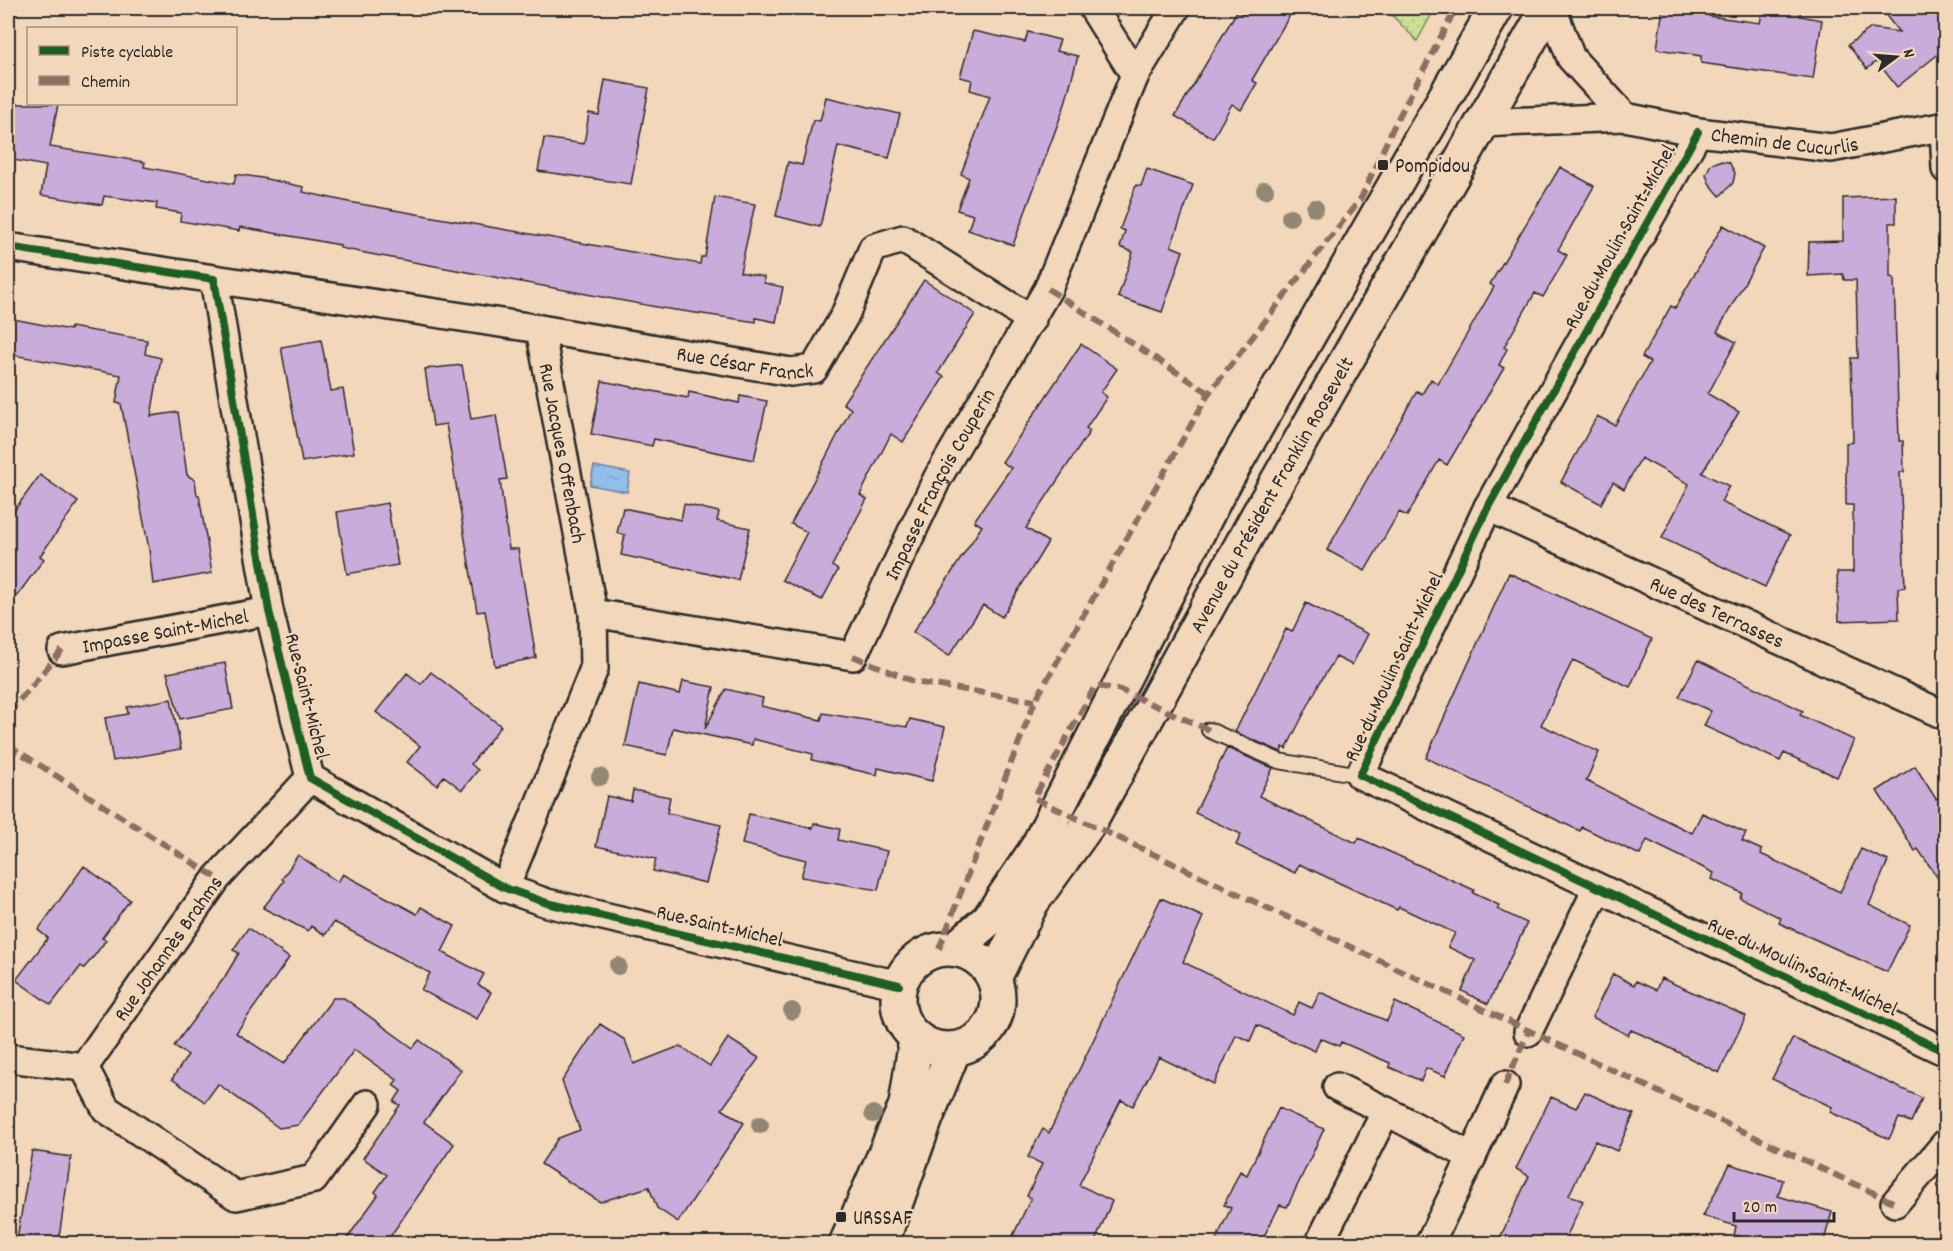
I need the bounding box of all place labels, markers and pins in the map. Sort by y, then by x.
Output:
place label: Pompidou [1395,153,1470,183]
marker: Pompidou [1376,158,1390,172]
place label: URSSAF [853,1205,913,1235]
marker: URSSAF [834,1210,848,1224]

